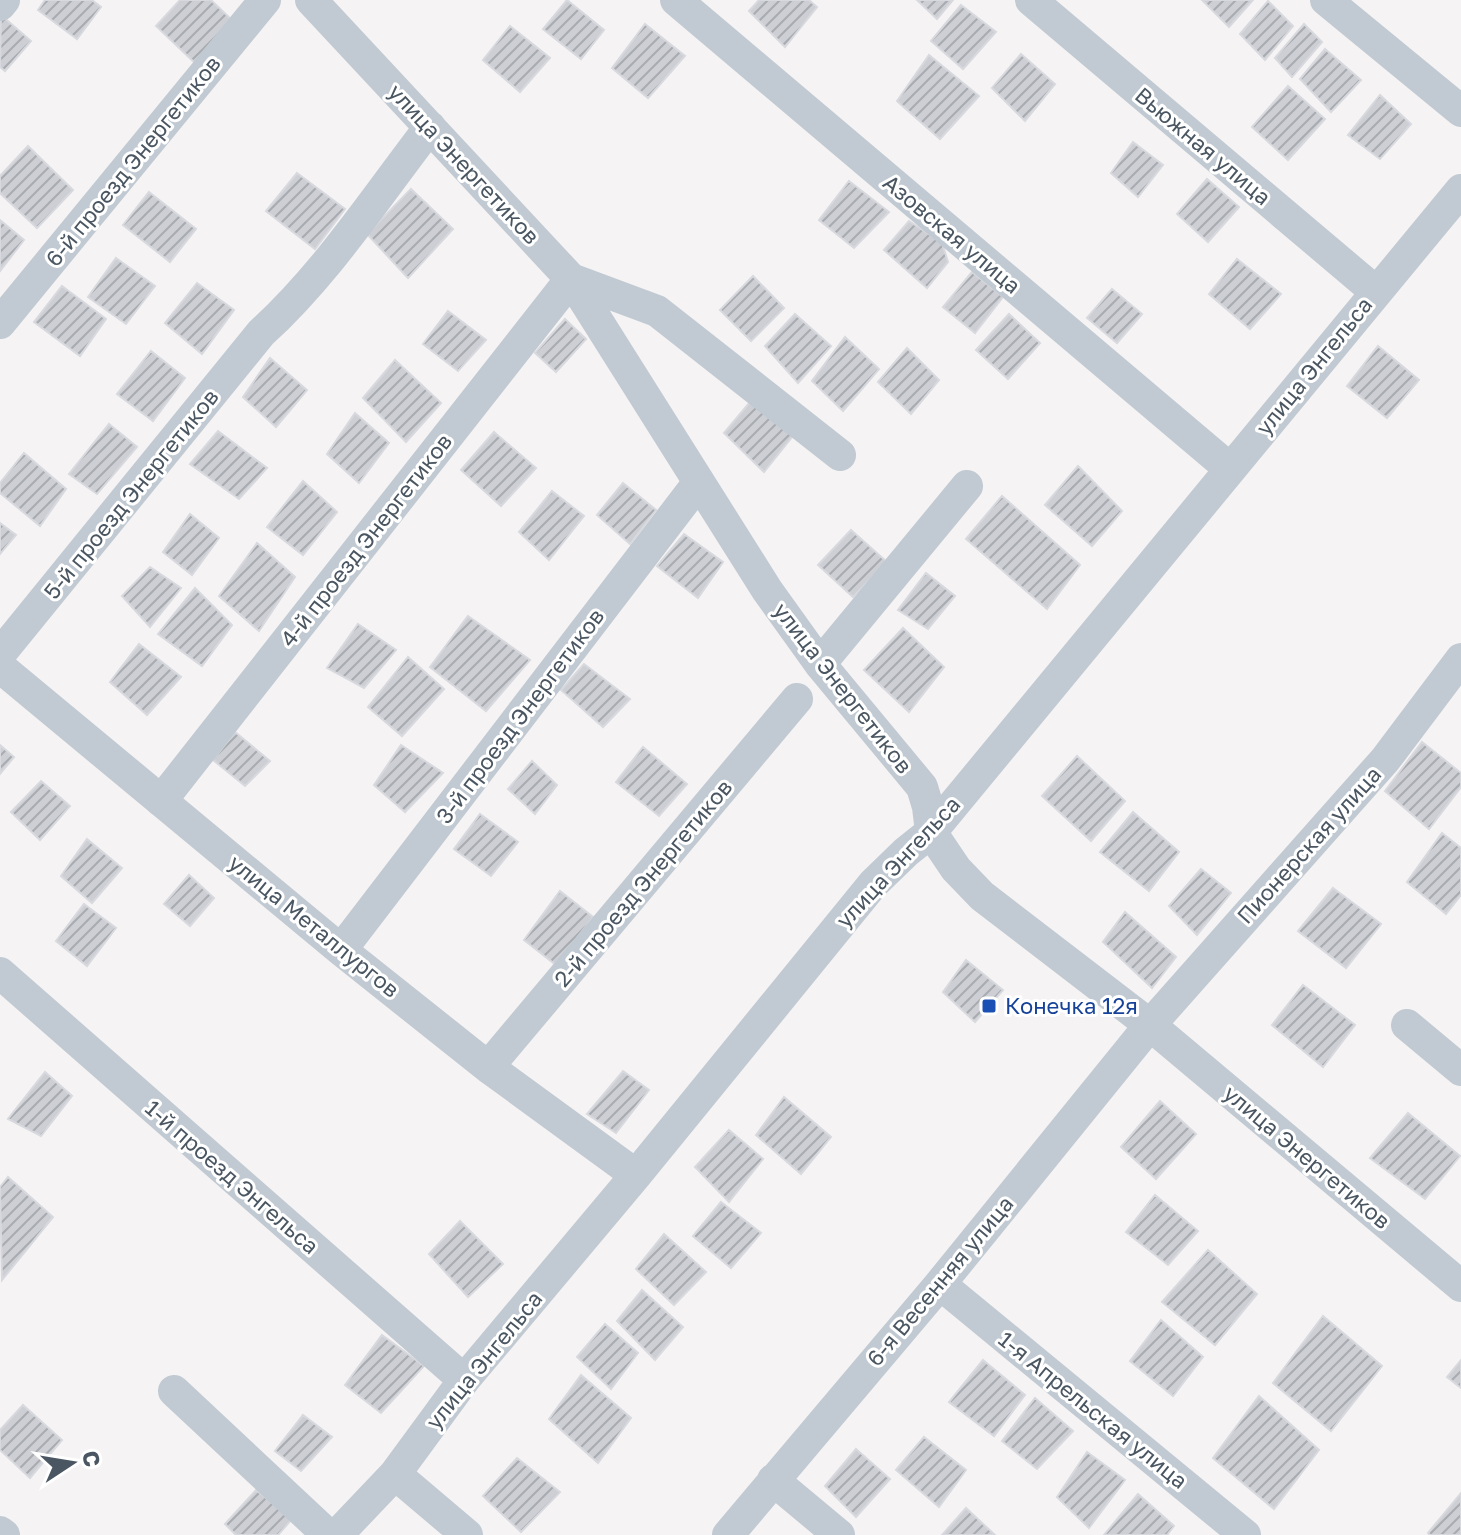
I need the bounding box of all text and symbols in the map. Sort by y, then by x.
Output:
street label: 6-й проезд Энергетиков [39,50,226,271]
street label: улица Энергетиков [383,78,546,249]
street label: Вьюжная улица [1130,81,1277,210]
street label: Азовская улица [878,168,1027,299]
street label: улица Энгельса [1250,291,1378,440]
street label: 5-й проезд Энергетиков [38,383,224,604]
street label: 4-й проезд Энергетиков [274,428,457,652]
street label: улица Энергетиков [768,597,918,778]
street label: 3-й проезд Энергетиков [430,603,609,829]
street label: Пионерская улица [1231,761,1386,929]
street label: 2-й проезд Энергетиков [548,774,737,992]
street label: улица Энгельса [830,790,965,933]
street label: улица Металлургов [224,849,405,1003]
place label: Конечка 12я [1005,992,1138,1019]
marker: Конечка 12я [980,997,998,1015]
street label: улица Энергетиков [1219,1079,1396,1234]
street label: 1-й проезд Энгельса [140,1094,325,1259]
street label: 6-я Весенняя улица [861,1190,1019,1371]
street label: улица Энгельса [420,1285,548,1434]
street label: 1-я Апрельская улица [993,1325,1193,1494]
north arrow [32,1423,112,1503]
text: С [77,1448,107,1469]

